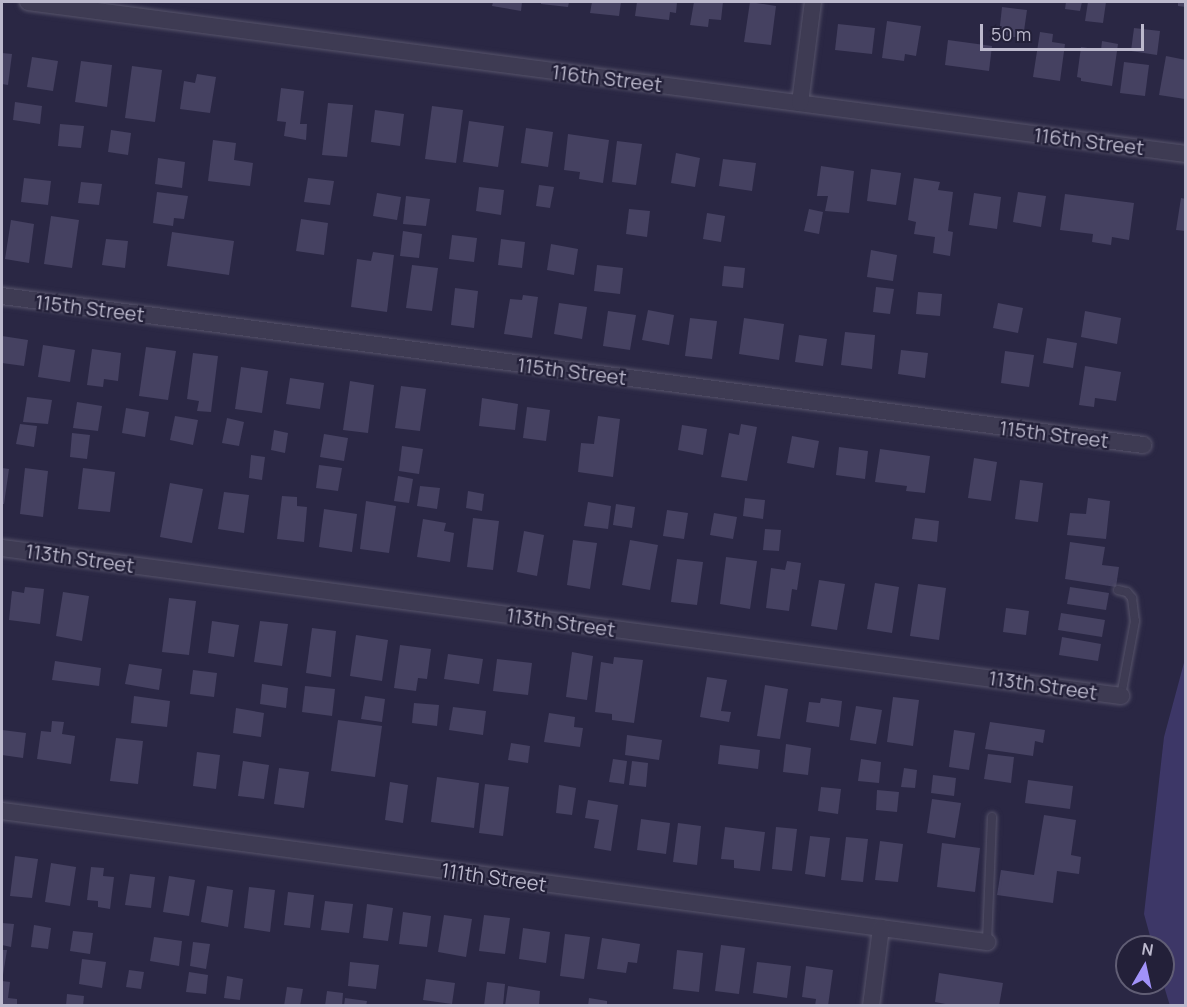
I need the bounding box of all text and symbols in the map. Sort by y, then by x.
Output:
scale bar [983,12,1146,50]
text: 50 m [991,22,1031,46]
street label: 116th Street [551,59,663,97]
street label: 116th Street [1033,122,1145,160]
street label: 115th Street [34,289,146,327]
street label: 115th Street [516,352,628,390]
street label: 115th Street [998,415,1110,453]
street label: 113th Street [24,539,136,577]
street label: 113th Street [505,603,617,641]
street label: 113th Street [987,666,1099,704]
street label: 111th Street [440,858,548,896]
north arrow [1115,935,1175,995]
text: N [1140,937,1155,961]

